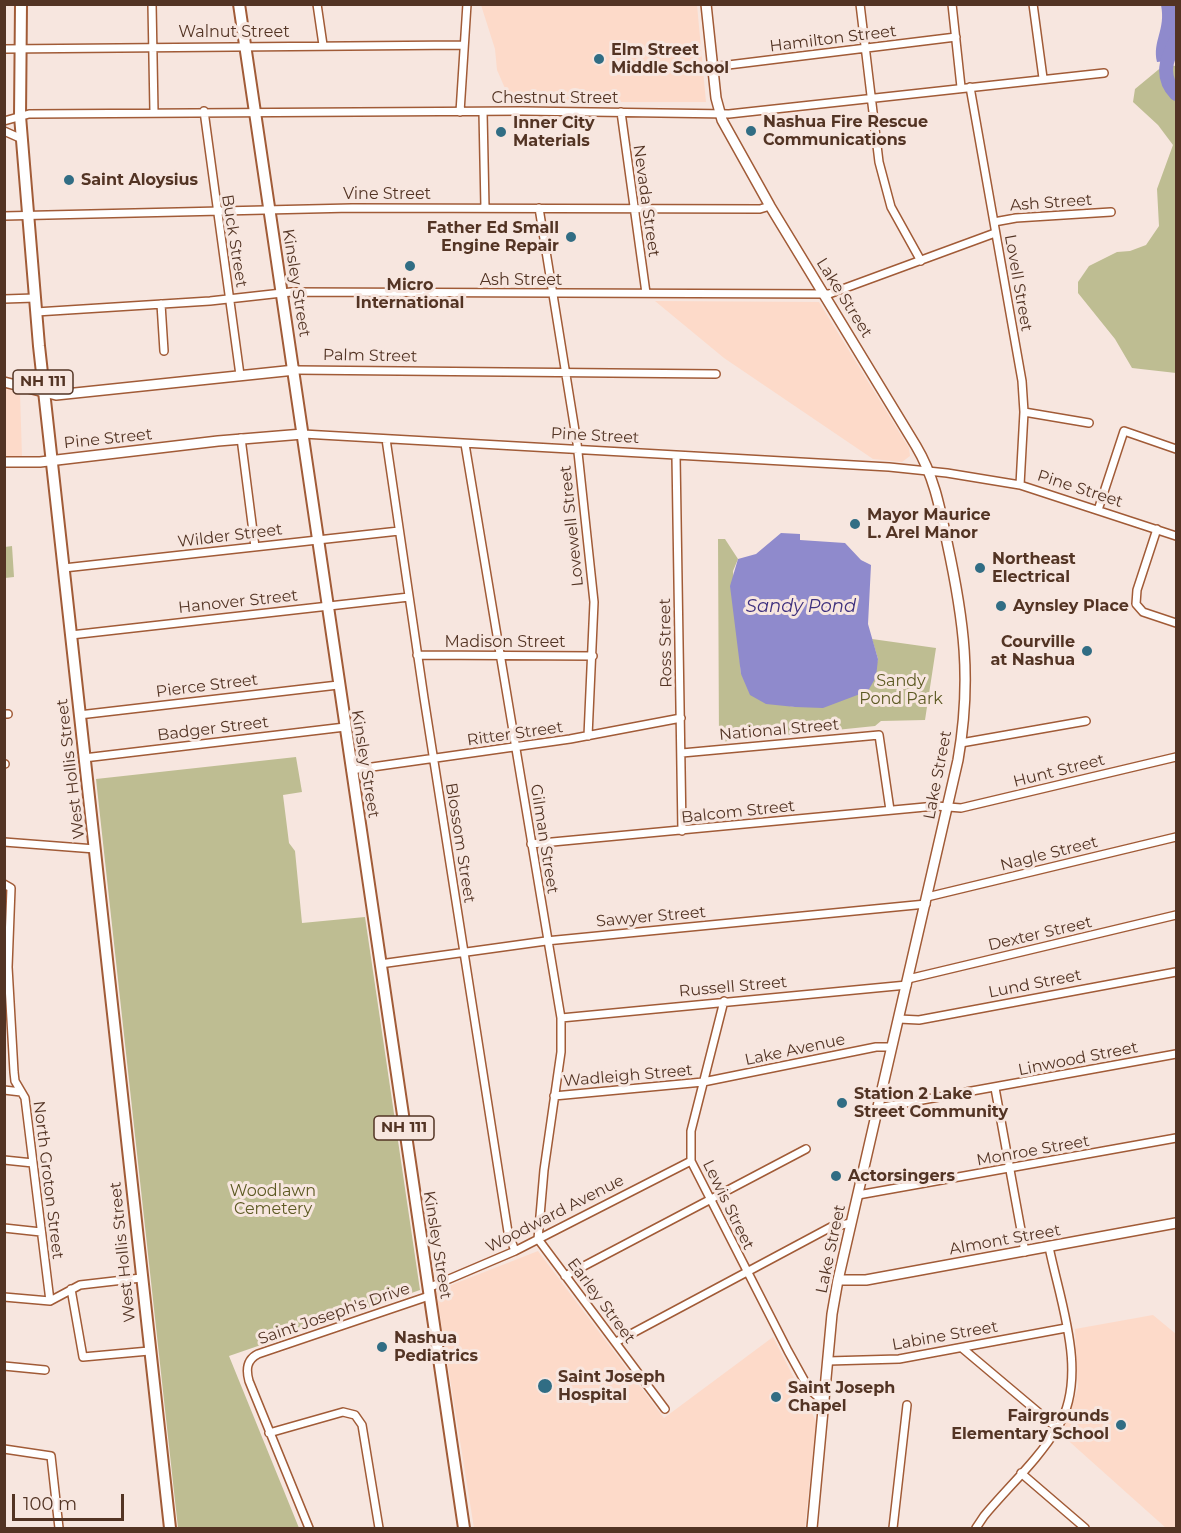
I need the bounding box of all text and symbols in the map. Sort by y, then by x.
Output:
street label: Walnut Street [178,22,290,42]
street label: Hamilton Street [769,22,897,56]
place label: Elm Street Middle School [611,40,729,78]
marker: Elm Street Middle School [592,52,606,66]
street label: Chestnut Street [492,88,618,108]
place label: Nashua Fire Rescue Communications [763,112,928,150]
place label: Inner City Materials [513,113,594,151]
marker: Nashua Fire Rescue Communications [744,124,758,138]
marker: Inner City Materials [494,125,508,139]
street label: Nevada Street [629,144,663,258]
place label: Saint Aloysius [81,170,198,190]
marker: Saint Aloysius [62,173,76,187]
street label: Vine Street [343,184,431,204]
street label: Ash Street [1009,191,1093,215]
street label: Buck Street [217,193,251,289]
place label: Father Ed Small Engine Repair [427,218,559,256]
street label: Kinsley Street [278,227,314,339]
marker: Father Ed Small Engine Repair [564,230,578,244]
street label: Lovell Street [1000,233,1036,333]
street label: Lake Street [812,255,876,341]
marker: Micro International [403,259,417,273]
street label: Ash Street [480,270,562,290]
place label: Micro International [356,275,464,313]
street label: Palm Street [323,346,417,366]
road number: NH 111 [13,370,73,394]
street label: Pine Street [550,424,640,448]
street label: Pine Street [63,425,153,453]
street label: Lovewell Street [556,464,588,588]
street label: Pine Street [1035,466,1125,512]
place label: Mayor Maurice L. Arel Manor [867,505,990,543]
marker: Mayor Maurice L. Arel Manor [848,517,862,531]
street label: Wilder Street [176,520,284,552]
place label: Northeast Electrical [992,549,1076,587]
marker: Northeast Electrical [973,561,987,575]
street label: Hanover Street [177,586,299,618]
water label: Sandy Pond [746,596,856,618]
place label: Aynsley Place [1013,596,1129,616]
street label: Ross Street [656,598,676,688]
marker: Aynsley Place [994,599,1008,613]
street label: Madison Street [444,632,566,652]
place label: Courville at Nashua [990,632,1075,670]
marker: Courville at Nashua [1080,644,1094,658]
street label: Pierce Street [155,670,259,702]
park label: Sandy Pond Park [859,671,943,709]
street label: West Hollis Street [53,698,89,840]
street label: Kinsley Street [347,708,383,820]
street label: Badger Street [156,713,270,745]
street label: National Street [718,715,840,745]
street label: Ritter Street [466,718,564,750]
street label: Lake Street [920,729,956,821]
street label: Hunt Street [1011,750,1107,792]
street label: Blossom Street [441,781,479,905]
street label: Gilman Street [526,783,562,895]
street label: Balcom Street [680,796,796,828]
street label: Nagle Street [998,833,1100,875]
street label: Sawyer Street [595,903,707,931]
street label: Dexter Street [986,913,1094,955]
street label: Lund Street [987,966,1083,1002]
street label: Russell Street [678,973,788,1001]
street label: Lake Avenue [743,1030,847,1070]
street label: Linwood Street [1016,1038,1140,1080]
street label: Wadleigh Street [563,1061,693,1091]
place label: Station 2 Lake Street Community [854,1084,1008,1122]
marker: Station 2 Lake Street Community [835,1096,849,1110]
street label: North Groton Street [29,1100,67,1260]
road number: NH 111 [374,1116,434,1140]
street label: Monroe Street [975,1132,1091,1170]
street label: Lewis Street [698,1157,758,1253]
place label: Actorsingers [848,1166,955,1186]
marker: Actorsingers [829,1169,843,1183]
street label: Woodward Avenue [483,1171,627,1257]
street label: West Hollis Street [106,1181,140,1323]
park label: Woodlawn Cemetery [230,1181,316,1219]
street label: Kinsley Street [419,1189,455,1301]
street label: Lake Street [812,1203,850,1295]
street label: Almont Street [948,1221,1062,1259]
street label: Earley Street [563,1255,639,1347]
street label: Saint Joseph's Drive [256,1279,412,1349]
street label: Labine Street [891,1317,999,1355]
place label: Nashua Pediatrics [394,1328,478,1366]
marker: Nashua Pediatrics [375,1340,389,1354]
place label: Saint Joseph Hospital [558,1367,665,1405]
marker: Saint Joseph Hospital [536,1377,554,1395]
place label: Saint Joseph Chapel [788,1378,895,1416]
marker: Saint Joseph Chapel [769,1390,783,1404]
place label: Fairgrounds Elementary School [951,1406,1109,1444]
marker: Fairgrounds Elementary School [1114,1418,1128,1432]
scale bar [15,1482,128,1520]
text: 100 m [23,1493,77,1515]

